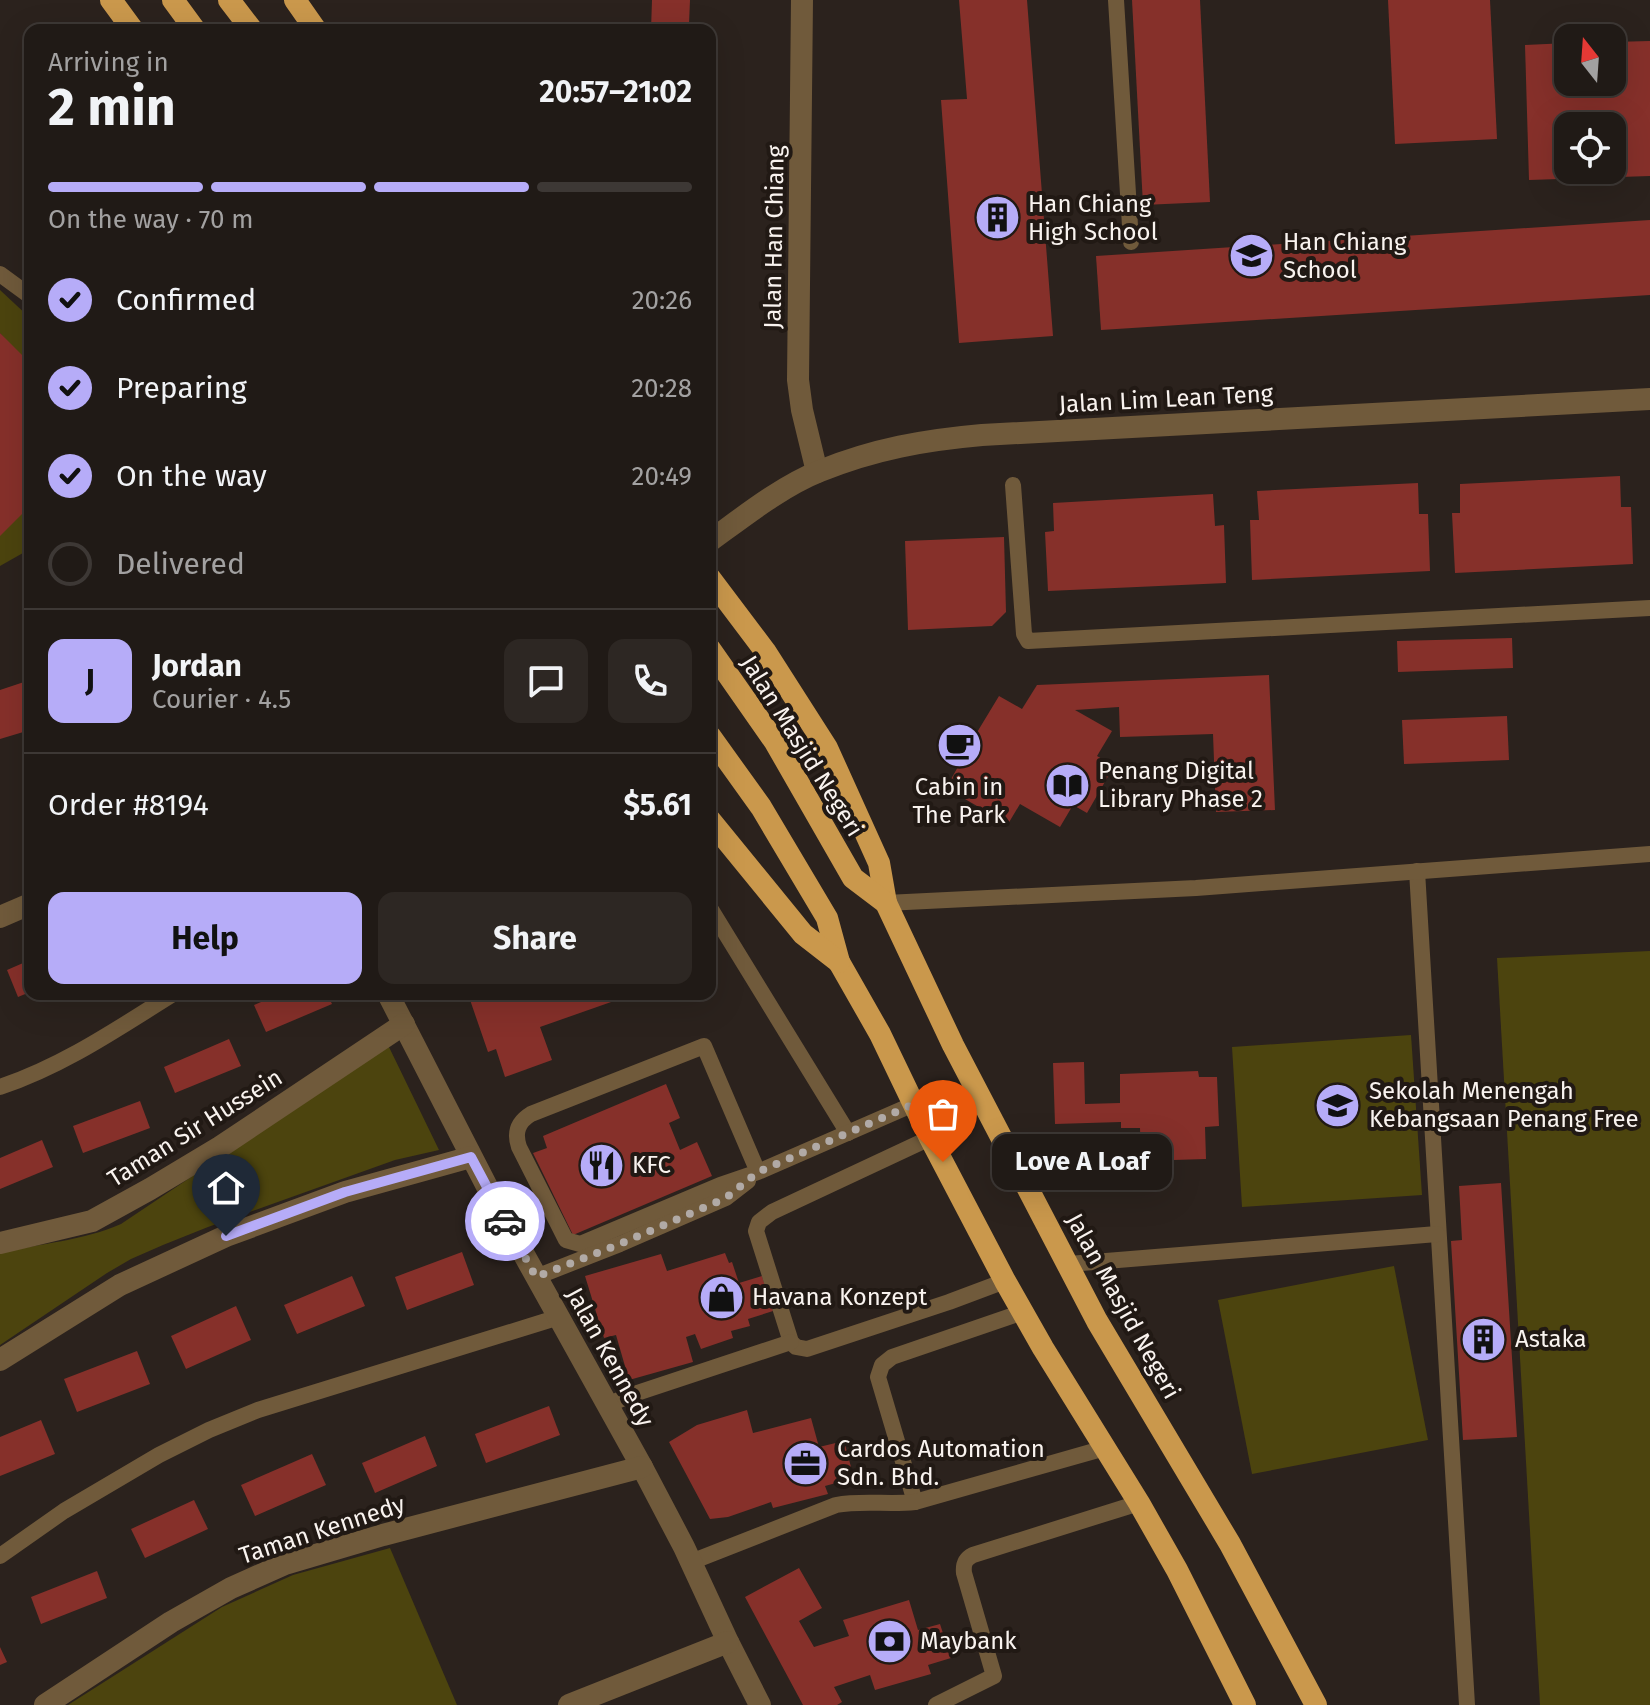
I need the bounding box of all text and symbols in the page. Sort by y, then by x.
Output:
north arrow [1554,24,1626,96]
map controls [1554,24,1626,184]
text: Arriving in [48,47,169,78]
text: 20:57–21:02 [539,74,692,110]
text: 2 min [48,76,176,139]
button: locate [1554,112,1626,184]
street label: Jalan Han Chiang [758,144,790,329]
place label: Han Chiang High School [1028,190,1158,246]
building icon: Han Chiang High School [973,194,1021,242]
text: On the way · 70 m [48,204,254,235]
place label: Han Chiang School [1283,228,1407,284]
school or university icon: Han Chiang School [1228,232,1276,280]
icon: check [48,278,92,322]
text: Confirmed [116,282,256,318]
text: 20:26 [632,285,692,316]
icon: check [48,366,92,410]
text: Preparing [116,370,247,406]
text: 20:28 [631,373,692,404]
street label: Jalan Lim Lean Teng [1058,379,1274,419]
icon: check [48,454,92,498]
text: On the way [116,458,267,494]
text: 20:49 [632,461,692,492]
text: Delivered [116,546,245,582]
button: chat [504,639,588,723]
button: phone [608,639,692,723]
text: Jordan [152,648,242,684]
street label: Jalan Masjid Negeri [735,650,869,842]
text: J [85,663,95,699]
text: Courier · 4.5 [152,684,291,715]
cafe icon: Cabin in The Park [935,721,983,769]
place label: Penang Digital Library Phase 2 [1098,757,1263,813]
library icon: Penang Digital Library Phase 2 [1043,761,1091,809]
place label: Cabin in The Park [912,773,1006,829]
text: Order #8194 [48,787,209,823]
text: $5.61 [623,787,692,823]
button: Help [48,892,362,984]
button: Share [378,892,692,984]
street label: Taman Sir Hussein [103,1063,287,1193]
place label: Sekolah Menengah Kebangsaan Penang Free [1369,1077,1639,1133]
pin [909,1080,977,1162]
school or university icon: Sekolah Menengah Kebangsaan Penang Free [1314,1081,1362,1129]
icon: bag [921,1092,965,1136]
callout: Love A Loaf [991,1134,1171,1190]
restaurant icon: KFC [577,1141,625,1189]
text: Love A Loaf [1015,1146,1149,1177]
place label: KFC [632,1151,671,1179]
pin [192,1154,260,1236]
icon: home [204,1166,248,1210]
courier [465,1181,545,1261]
icon: car [483,1199,527,1243]
street label: Jalan Masjid Negeri [1060,1208,1186,1404]
shop icon: Havana Konzept [697,1273,745,1321]
street label: Jalan Kennedy [560,1283,660,1432]
place label: Havana Konzept [752,1283,928,1311]
building icon: Astaka [1460,1315,1508,1363]
place label: Astaka [1515,1325,1587,1353]
place label: Cardos Automation Sdn. Bhd. [837,1435,1045,1491]
office icon: Cardos Automation Sdn. Bhd. [782,1439,830,1487]
street label: Taman Kennedy [236,1490,409,1570]
bank icon: Maybank [865,1617,913,1665]
place label: Maybank [920,1627,1017,1655]

